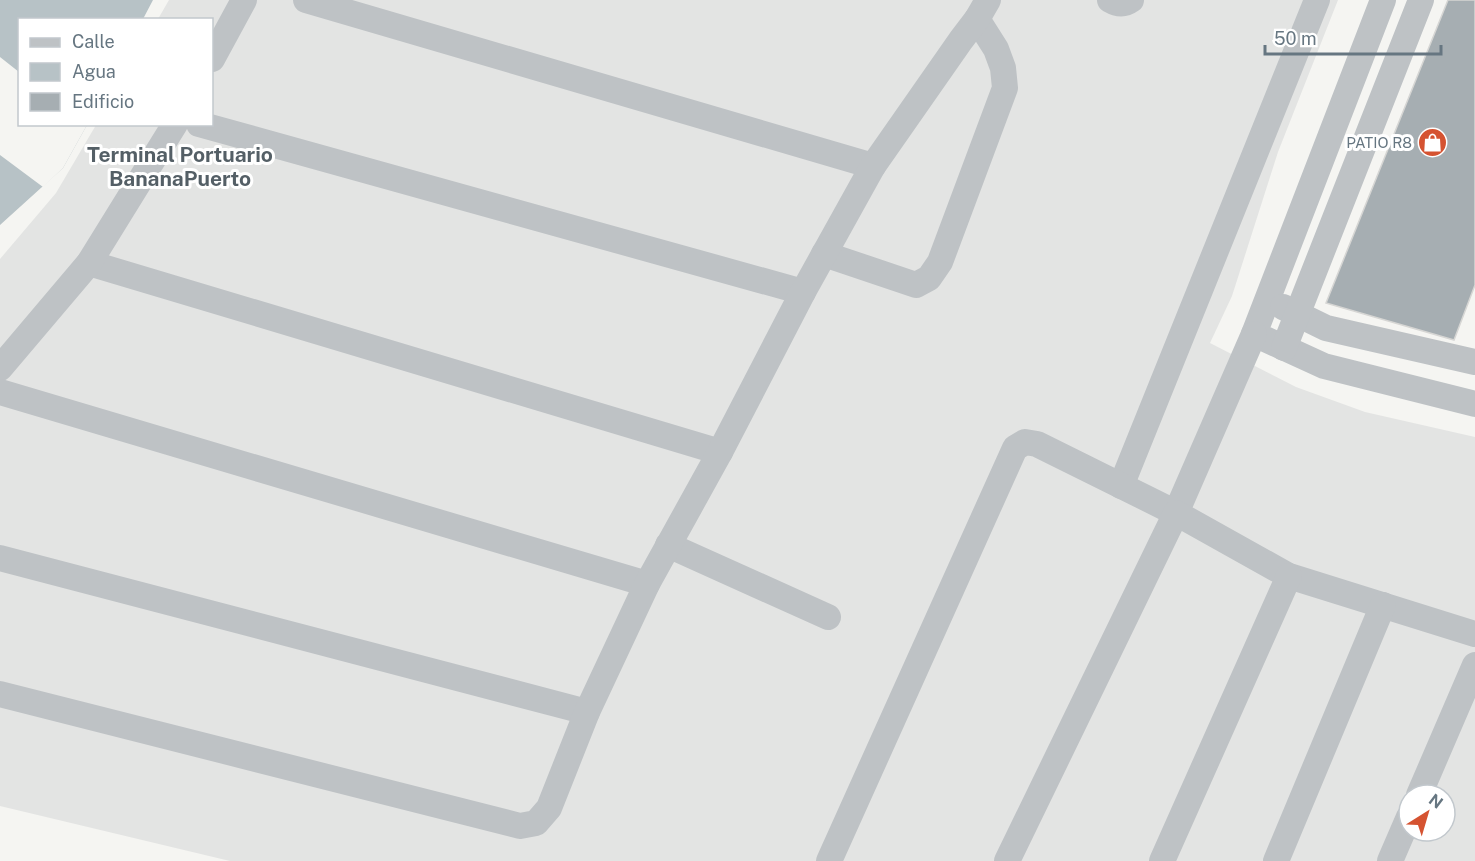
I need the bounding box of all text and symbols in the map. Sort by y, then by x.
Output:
legend [18,18,213,126]
scale bar [1265,18,1440,56]
text: 50 m [1274,28,1317,49]
text: Calle [72,31,115,52]
text: Agua [72,61,116,82]
text: Edificio [72,91,134,112]
shop icon: PATIO R8 [1417,127,1449,159]
place label: PATIO R8 [1346,134,1412,151]
district label: Terminal Portuario BananaPuerto [87,142,273,191]
north arrow [1397,783,1457,843]
text: N [1425,790,1446,813]

